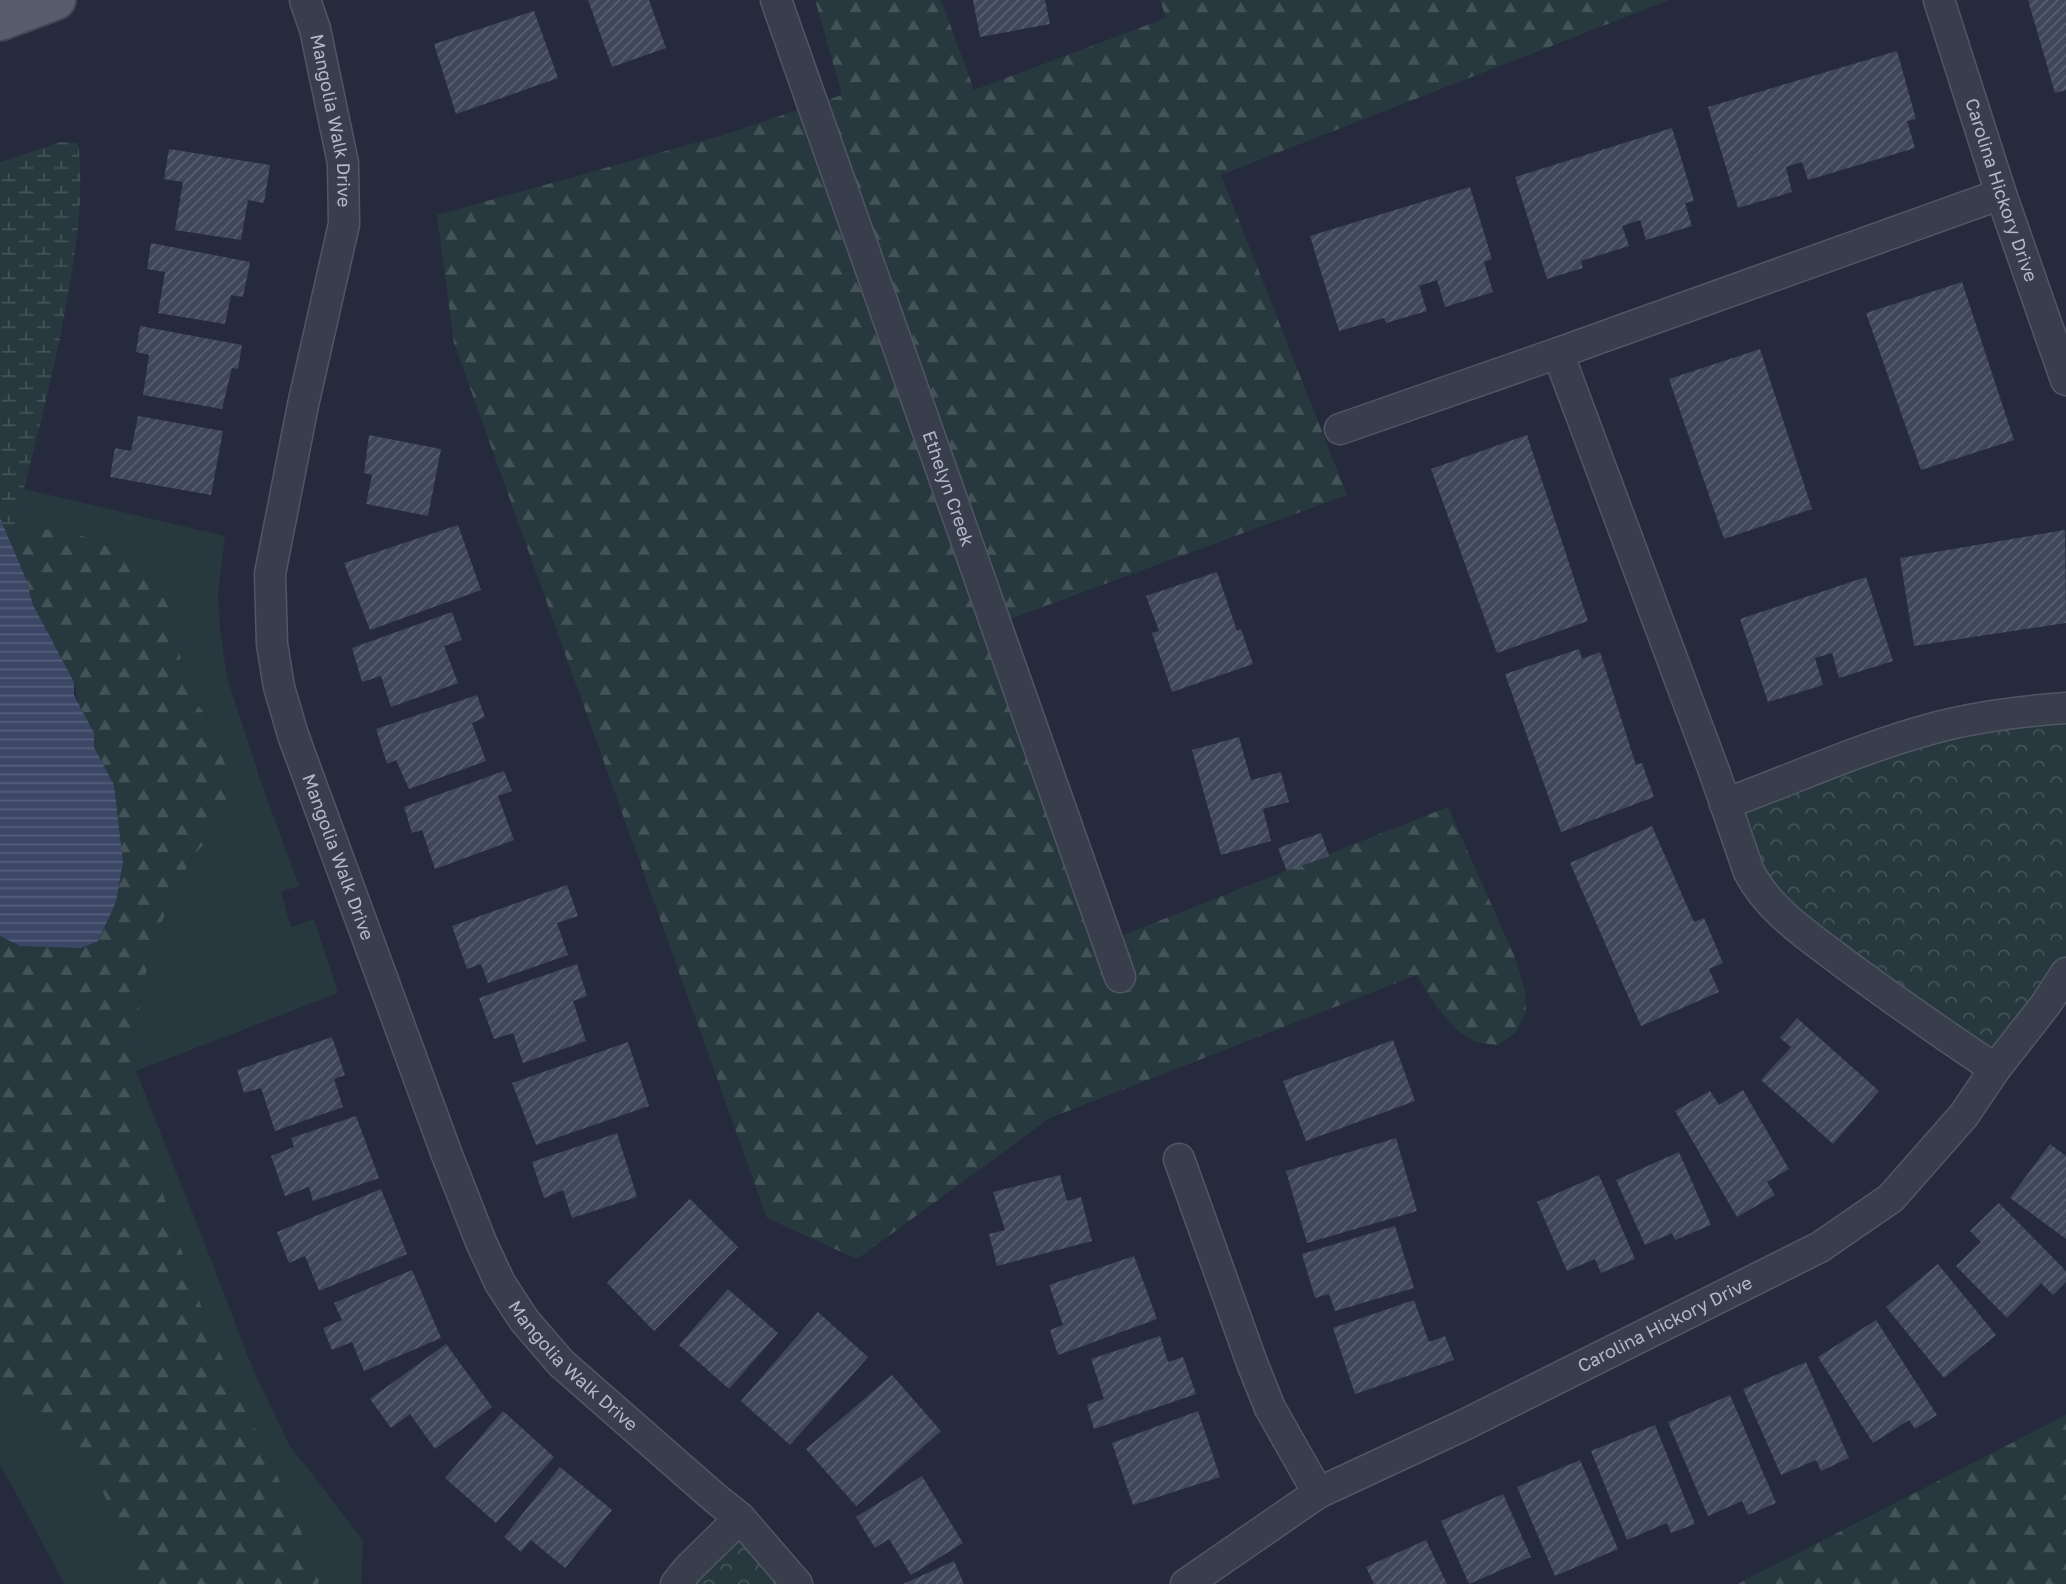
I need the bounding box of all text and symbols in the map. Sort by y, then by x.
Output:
street label: Mangolia Walk Drive [306,32,356,207]
street label: Carolina Hickory Drive [1961,95,2043,285]
street label: Ethelyn Creek [919,428,979,549]
street label: Mangolia Walk Drive [298,770,379,943]
street label: Carolina Hickory Drive [1574,1271,1755,1376]
street label: Mangolia Walk Drive [504,1296,643,1435]

